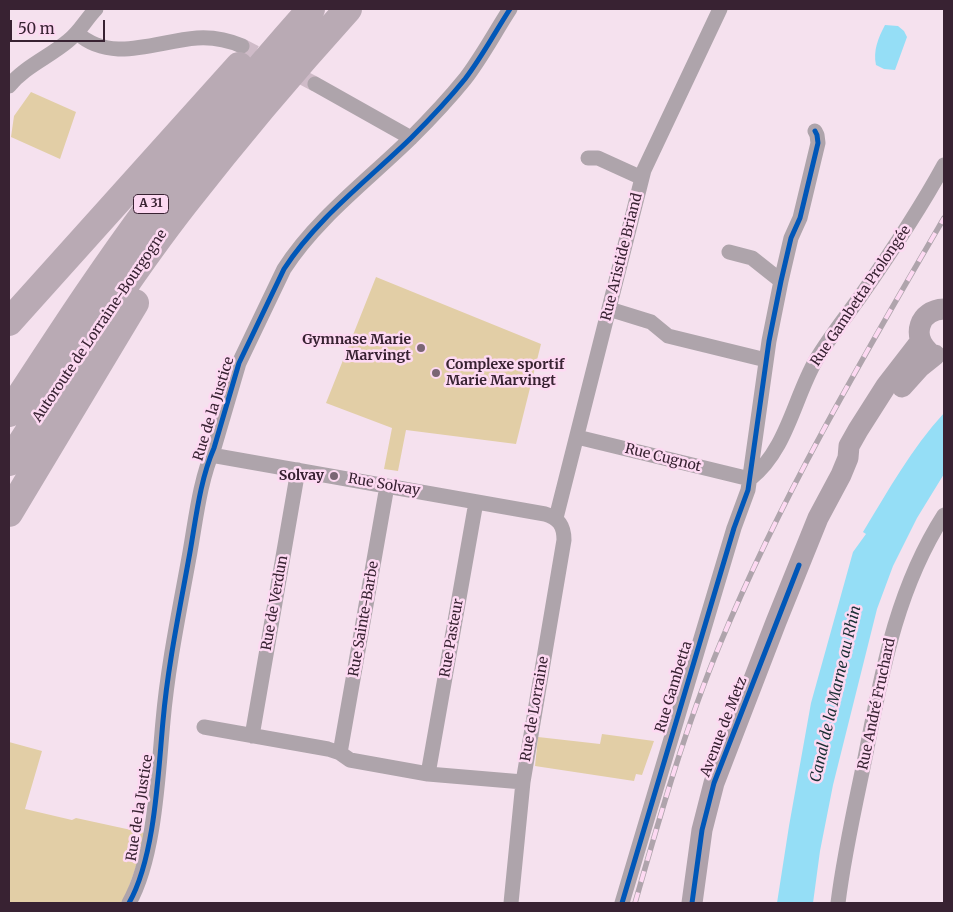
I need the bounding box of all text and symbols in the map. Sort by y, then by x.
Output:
scale bar [12,10,108,42]
text: 50 m [18,19,55,38]
street label: Rue Aristide Briand [598,191,646,323]
road number: A 31 [134,194,168,213]
street label: Rue Gambetta Prolongée [808,222,914,370]
street label: Autoroute de Lorraine-Bourgogne [29,227,171,425]
place label: Gymnase Marie Marvingt [302,332,411,364]
marker: Gymnase Marie Marvingt [415,342,427,354]
street label: Rue de la Justice [190,355,238,463]
place label: Complexe sportif Marie Marvingt [446,357,564,390]
marker: Complexe sportif Marie Marvingt [430,367,442,379]
street label: Rue Cugnot [623,440,703,476]
place label: Solvay [279,468,324,484]
marker: Solvay [328,470,340,482]
street label: Rue Solvay [347,470,421,500]
street label: Rue de Verdun [258,554,292,652]
street label: Rue Sainte-Barbe [346,560,382,678]
street label: Rue Pasteur [437,597,467,679]
water label: Canal de la Marne au Rhin [807,604,865,784]
street label: Rue André Fruchard [855,637,899,771]
street label: Rue Gambetta [652,639,696,735]
street label: Rue de Lorraine [518,655,552,763]
street label: Avenue de Metz [697,675,751,779]
street label: Rue de la Justice [123,753,157,863]

